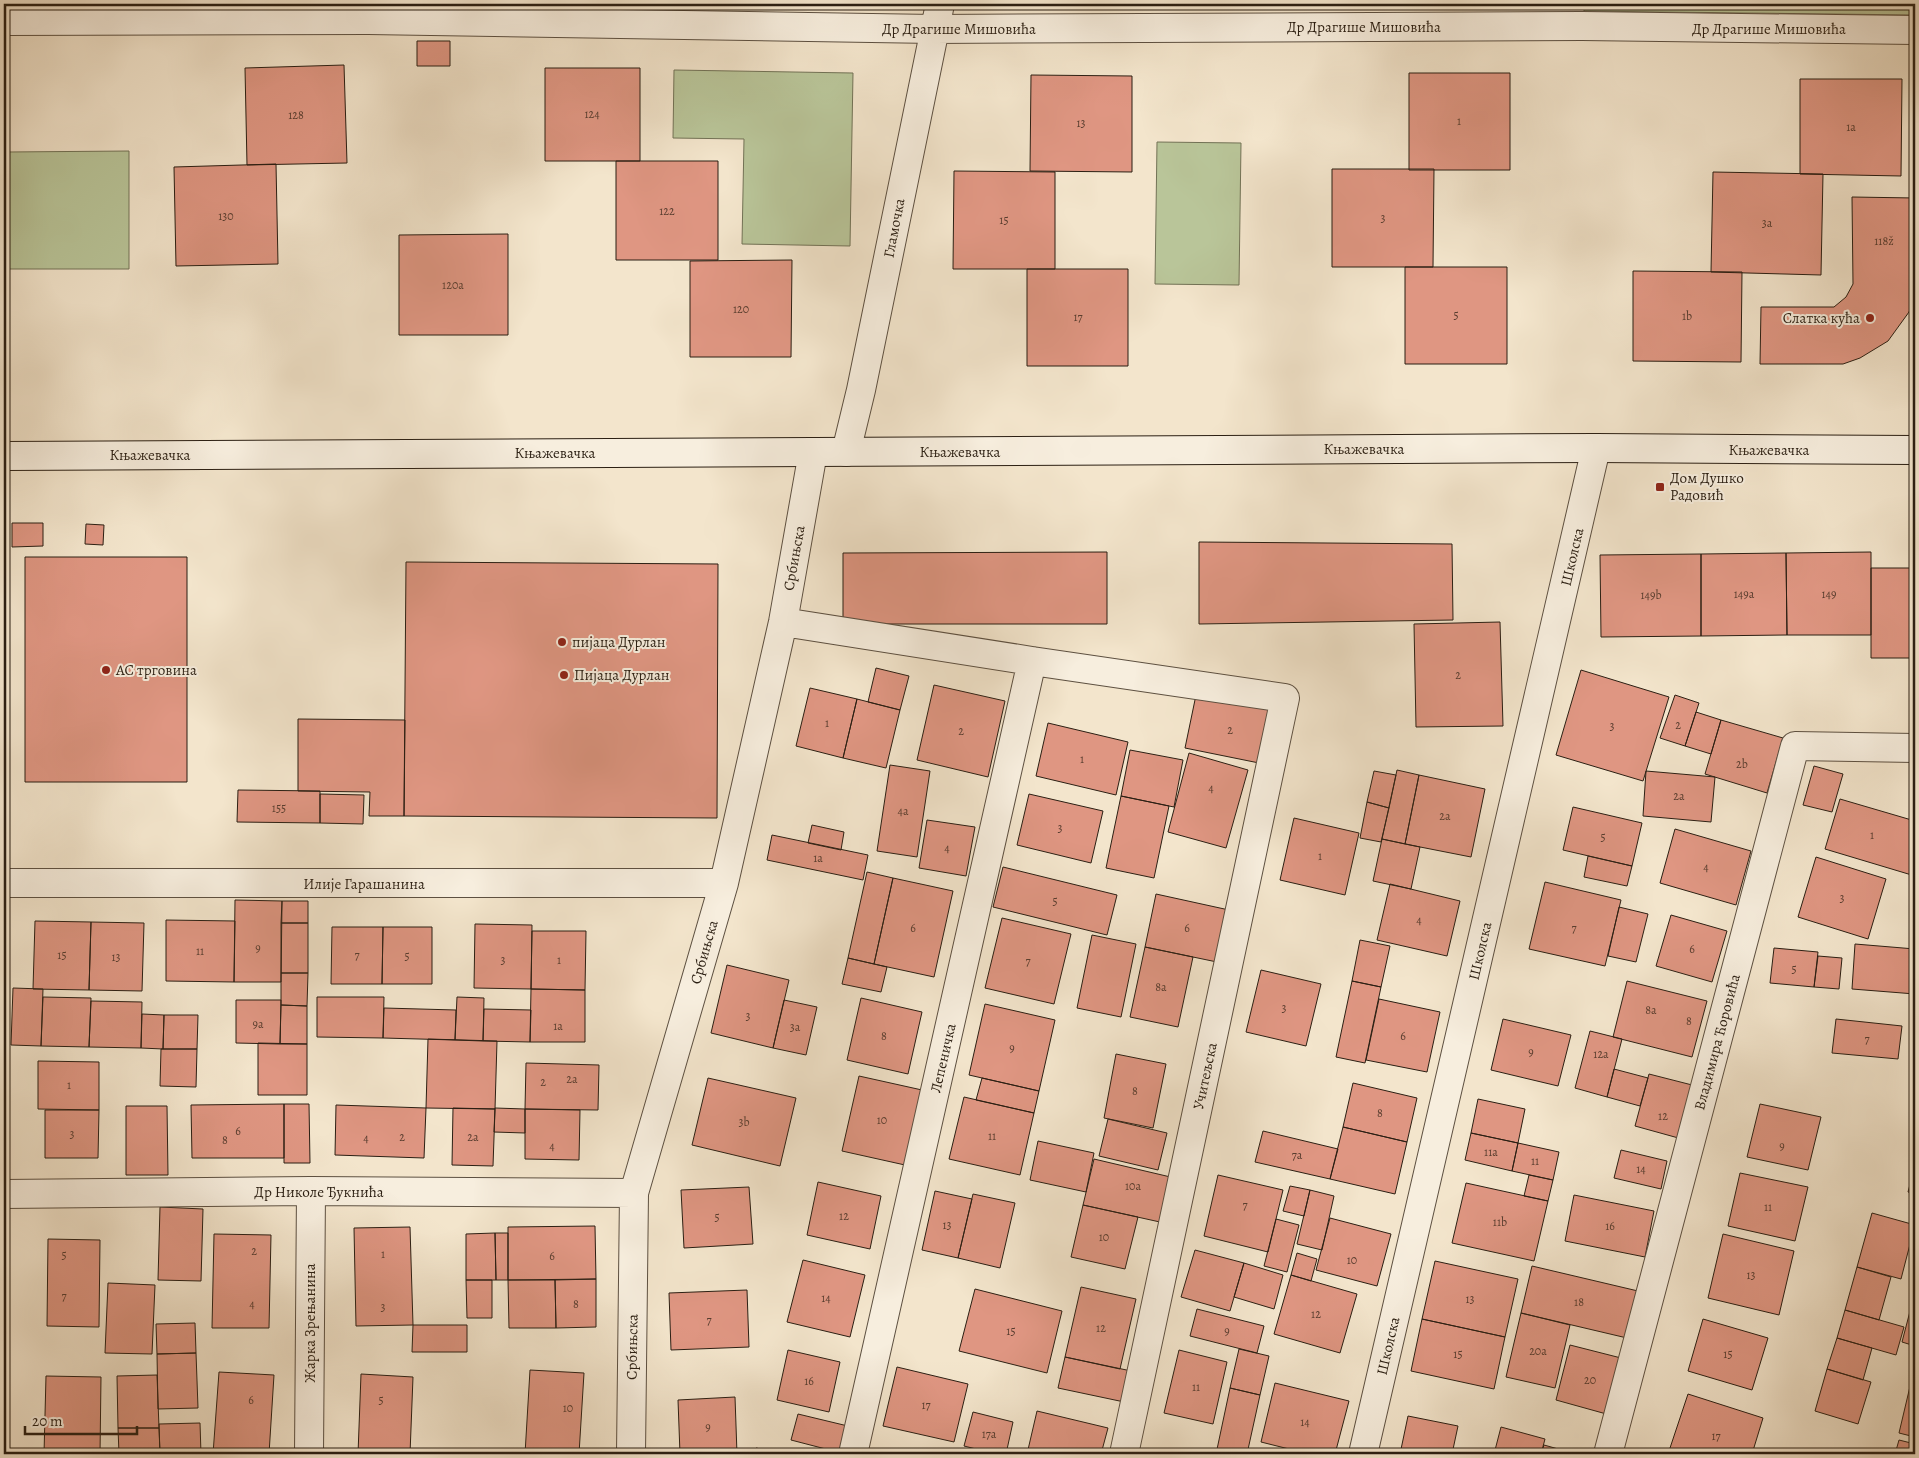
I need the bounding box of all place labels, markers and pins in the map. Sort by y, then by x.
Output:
place label: Слатка кућа [1783,308,1860,328]
marker: Слатка кућа [1864,312,1876,324]
place label: Дом Душко Радовић [1670,468,1744,505]
marker: Дом Душко Радовић [1654,481,1666,493]
place label: пијаца Дурлан [572,632,666,652]
marker: пијаца Дурлан [556,636,568,648]
place label: АС трговина [115,660,197,680]
marker: АС трговина [100,664,112,676]
place label: Пијаца Дурлан [574,665,670,685]
marker: Пијаца Дурлан [558,669,570,681]

